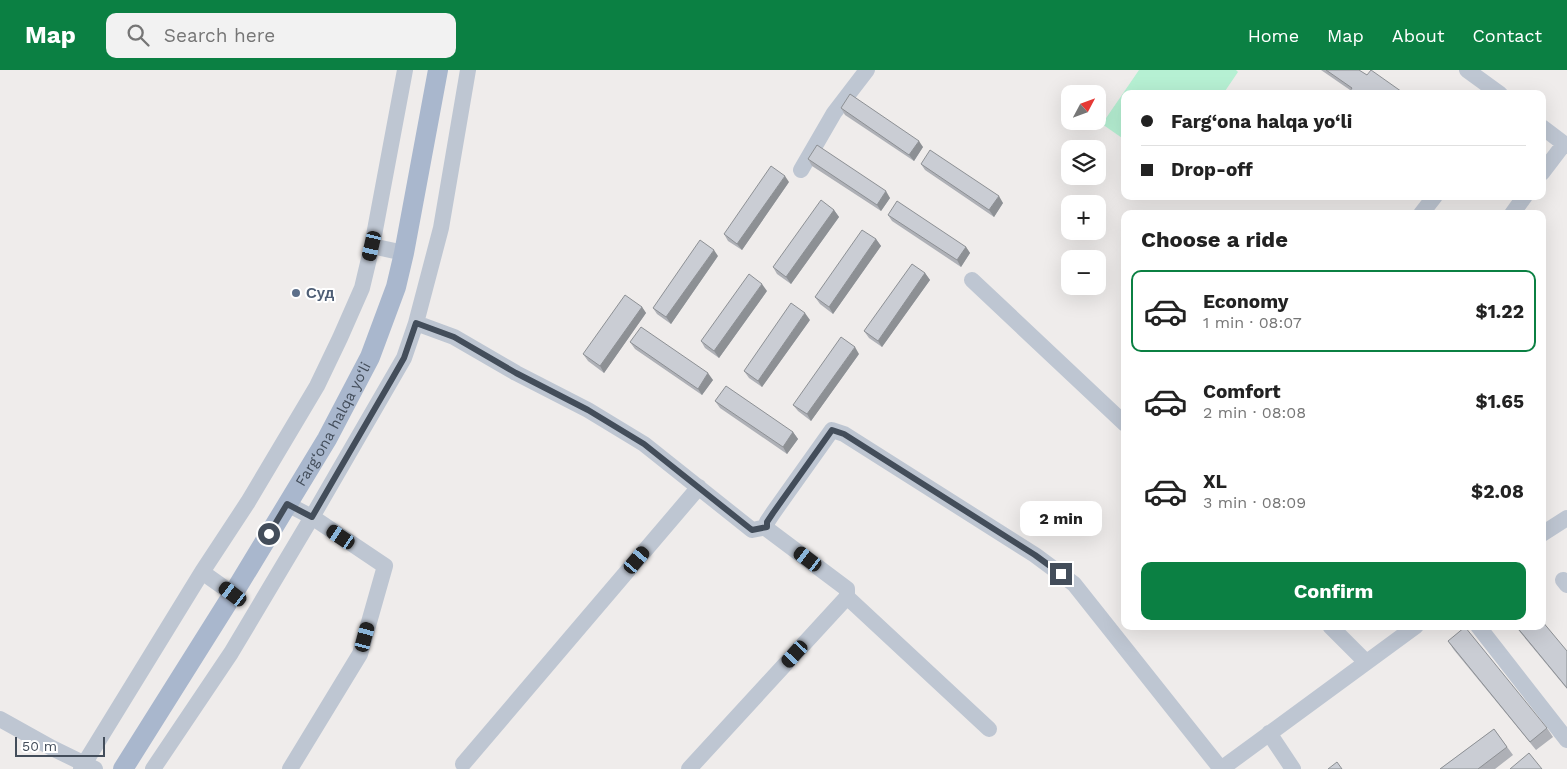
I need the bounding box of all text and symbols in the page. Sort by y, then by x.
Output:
search box [106,13,456,58]
text: Map [25,21,76,49]
icon: search [124,21,152,49]
text: Search here [164,24,275,47]
text: Home [1248,25,1299,46]
text: Map [1327,25,1364,46]
text: About [1392,25,1444,46]
text: Contact [1472,25,1542,46]
north arrow [1061,85,1106,130]
map controls [1061,85,1106,295]
text: Farg‘ona halqa yo‘li [1171,110,1352,133]
button: layers [1061,140,1106,185]
text: Drop-off [1171,158,1253,181]
button: + [1061,195,1106,240]
text: Choose a ride [1141,227,1288,252]
car [361,230,382,262]
button: − [1061,250,1106,295]
place label: Суд [306,284,335,302]
marker: Суд [290,287,302,299]
icon: car [1143,289,1188,334]
text: Economy [1203,290,1288,313]
text: $1.22 [1475,300,1524,323]
text: 1 min · 08:07 [1203,313,1302,332]
street label: Farg‘ona halqa yo‘li [291,359,375,490]
icon: car [1143,379,1188,424]
text: Comfort [1203,380,1281,403]
text: $1.65 [1475,390,1524,413]
text: 2 min · 08:08 [1203,403,1306,422]
icon: car [1143,469,1188,514]
text: XL [1203,470,1227,493]
text: $2.08 [1471,480,1524,503]
text: 3 min · 08:09 [1203,493,1306,512]
callout: 2 min [1020,502,1102,536]
text: 2 min [1039,509,1083,528]
car [324,522,357,552]
route start [258,523,280,545]
car [621,544,652,576]
car [791,544,824,574]
button: Confirm [1141,562,1526,620]
route end [1050,563,1072,585]
car [216,579,249,609]
car [353,621,376,653]
car [779,638,810,670]
scale bar [15,734,105,757]
text: 50 m [22,738,57,754]

